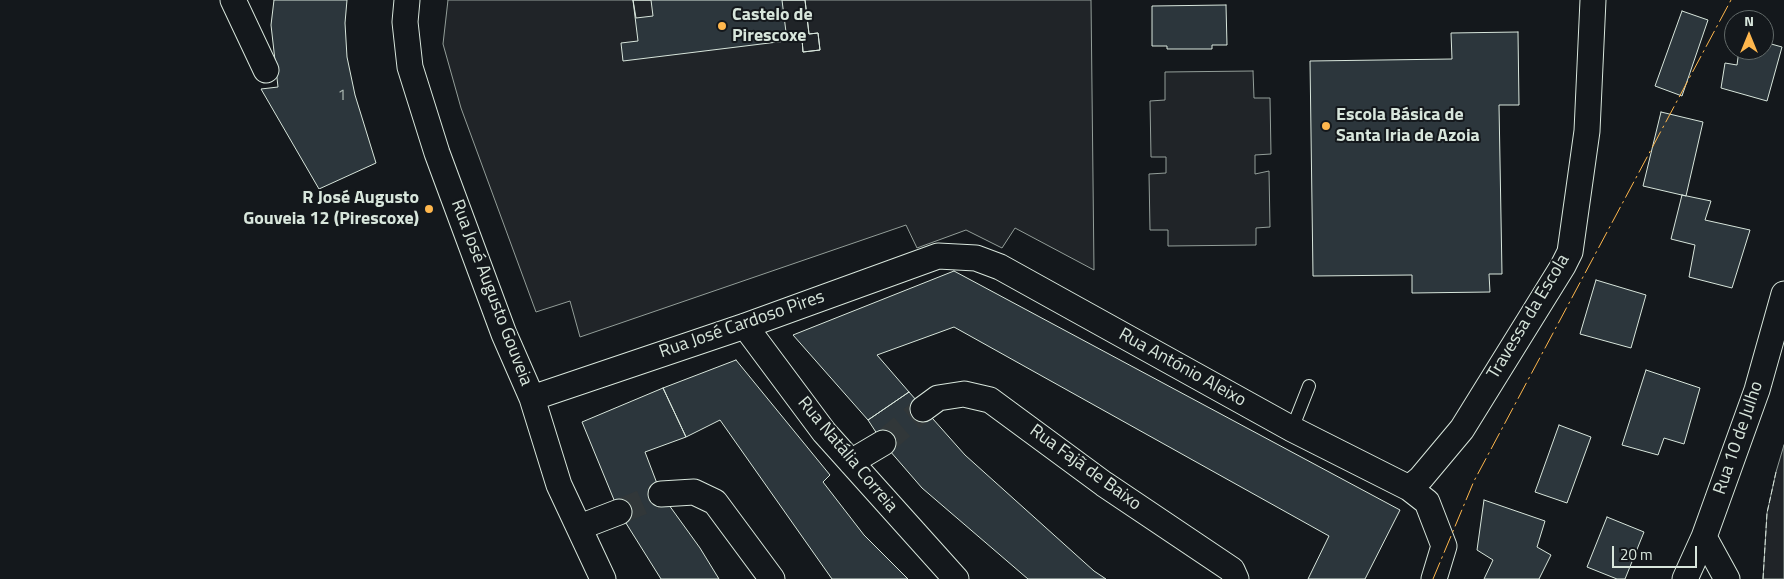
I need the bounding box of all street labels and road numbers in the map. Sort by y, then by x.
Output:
street label: Rua José Augusto Gouveia [446,197,536,389]
street label: Travessa da Escola [1483,251,1575,383]
street label: Rua José Cardoso Pires [657,287,827,363]
street label: Rua António Aleixo [1115,324,1249,412]
street label: Rua 10 de Julho [1710,379,1768,497]
street label: Rua Natália Correia [792,393,902,517]
street label: Rua Fajã de Baixo [1025,420,1145,516]

